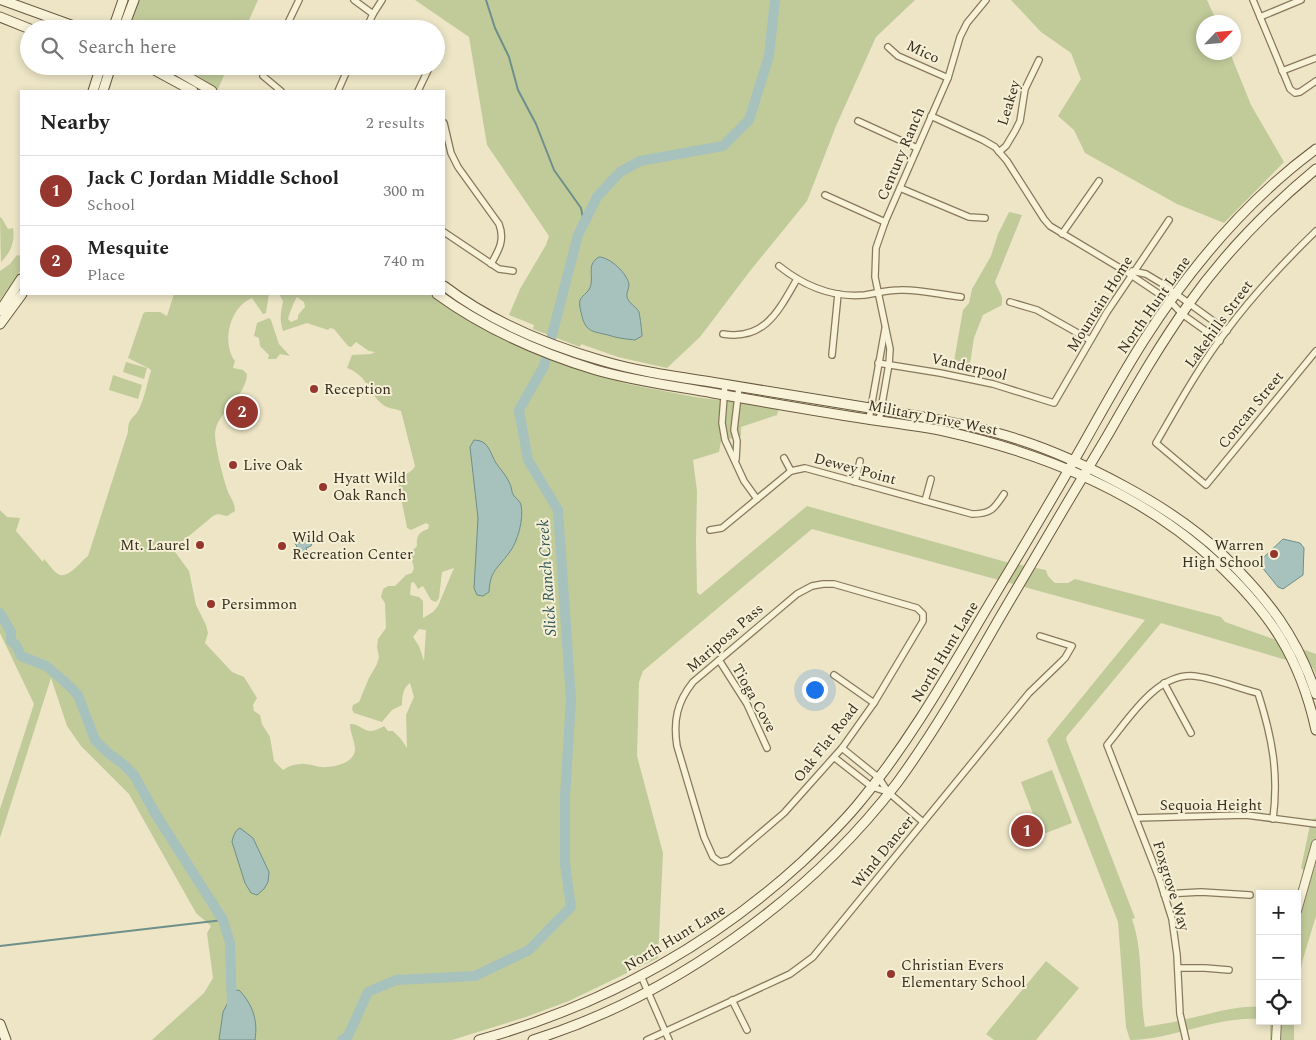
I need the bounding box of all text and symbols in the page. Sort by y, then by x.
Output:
north arrow [1196,15,1241,60]
search box [20,20,445,75]
text: Search here [78,33,177,62]
icon: search [38,34,66,62]
street label: Mico [903,34,943,70]
street label: Leakey [991,77,1027,129]
street label: Century Ranch [871,103,931,204]
text: Nearby [40,107,110,139]
text: 2 results [366,111,425,135]
text: Jack C Jordan Middle School [87,164,339,193]
text: 1 [52,179,60,203]
text: 300 m [383,179,425,203]
text: School [87,193,135,217]
text: Mesquite [87,234,169,263]
text: 2 [52,249,60,273]
text: 740 m [383,249,425,273]
street label: Mountain Home [1061,251,1139,357]
street label: North Hunt Lane [1112,251,1196,359]
text: Place [87,263,125,287]
street label: Lakehills Street [1179,275,1259,373]
street label: Vanderpool [929,347,1009,387]
street label: Concan Street [1212,366,1290,454]
place label: Reception [324,378,391,401]
marker: Reception [308,383,320,395]
pin: 2 [226,393,258,431]
street label: Military Drive West [866,394,1000,442]
street label: Dewey Point [811,447,899,491]
place label: Live Oak [243,454,303,477]
marker: Live Oak [227,459,239,471]
place label: Hyatt Wild Oak Ranch [333,467,407,507]
marker: Hyatt Wild Oak Ranch [317,481,329,493]
water label: Slick Ranch Creek [531,518,563,637]
place label: Wild Oak Recreation Center [292,526,413,566]
place label: Mt. Laurel [120,534,190,557]
place label: Warren High School [1182,534,1264,574]
marker: Mt. Laurel [194,539,206,551]
marker: Wild Oak Recreation Center [276,540,288,552]
marker: Warren High School [1268,548,1280,560]
place label: Persimmon [221,593,298,616]
street label: North Hunt Lane [906,597,984,707]
marker: Persimmon [205,598,217,610]
street label: Mariposa Pass [681,598,769,678]
street label: Tioga Cove [726,659,782,737]
your location [802,677,828,703]
street label: Oak Flat Road [788,698,864,788]
street label: Sequoia Height [1160,794,1262,817]
street label: Wind Dancer [846,810,920,894]
pin: 1 [1011,812,1043,850]
street label: Foxgrove Way [1146,838,1196,935]
map controls [1256,890,1301,1025]
button: + [1256,890,1301,935]
street label: North Hunt Lane [620,899,730,977]
button: − [1256,935,1301,980]
place label: Christian Evers Elementary School [901,954,1026,994]
marker: Christian Evers Elementary School [885,968,897,980]
button: locate [1256,980,1301,1025]

